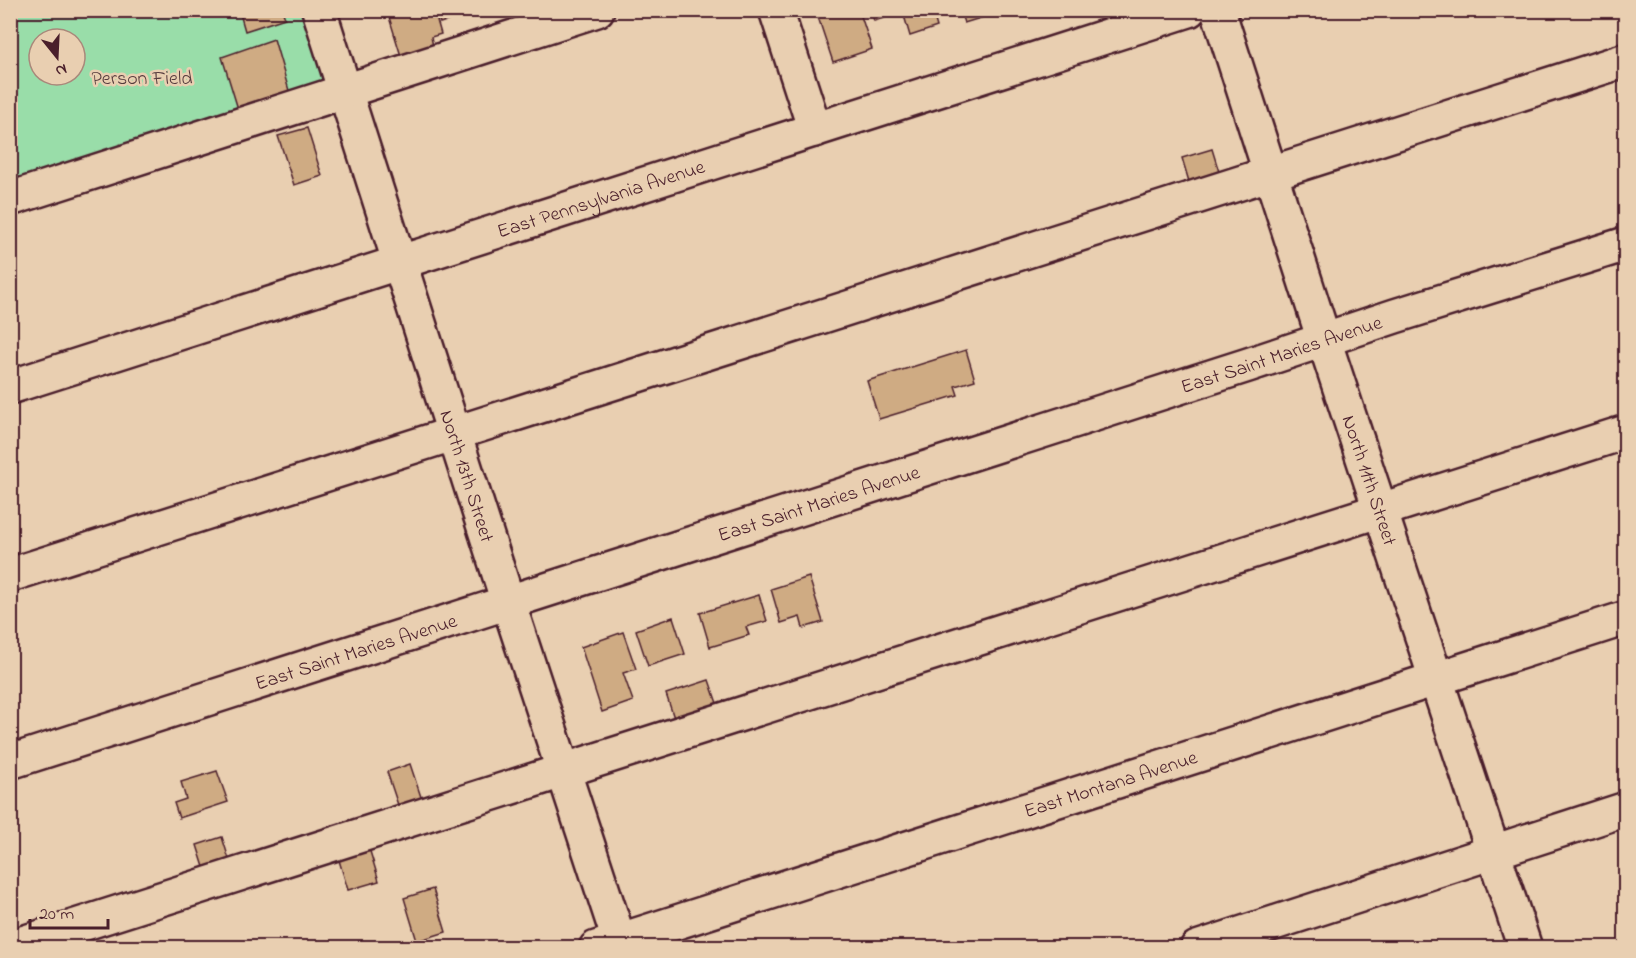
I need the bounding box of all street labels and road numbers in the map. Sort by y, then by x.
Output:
street label: East Pennsylvania Avenue [494,154,709,247]
street label: East Saint Maries Avenue [1177,309,1386,403]
street label: North 13th Street [431,407,500,547]
street label: North 11th Street [1333,412,1403,550]
street label: East Saint Maries Avenue [715,459,924,551]
street label: East Saint Maries Avenue [252,608,461,699]
street label: East Montana Avenue [1021,744,1201,827]

